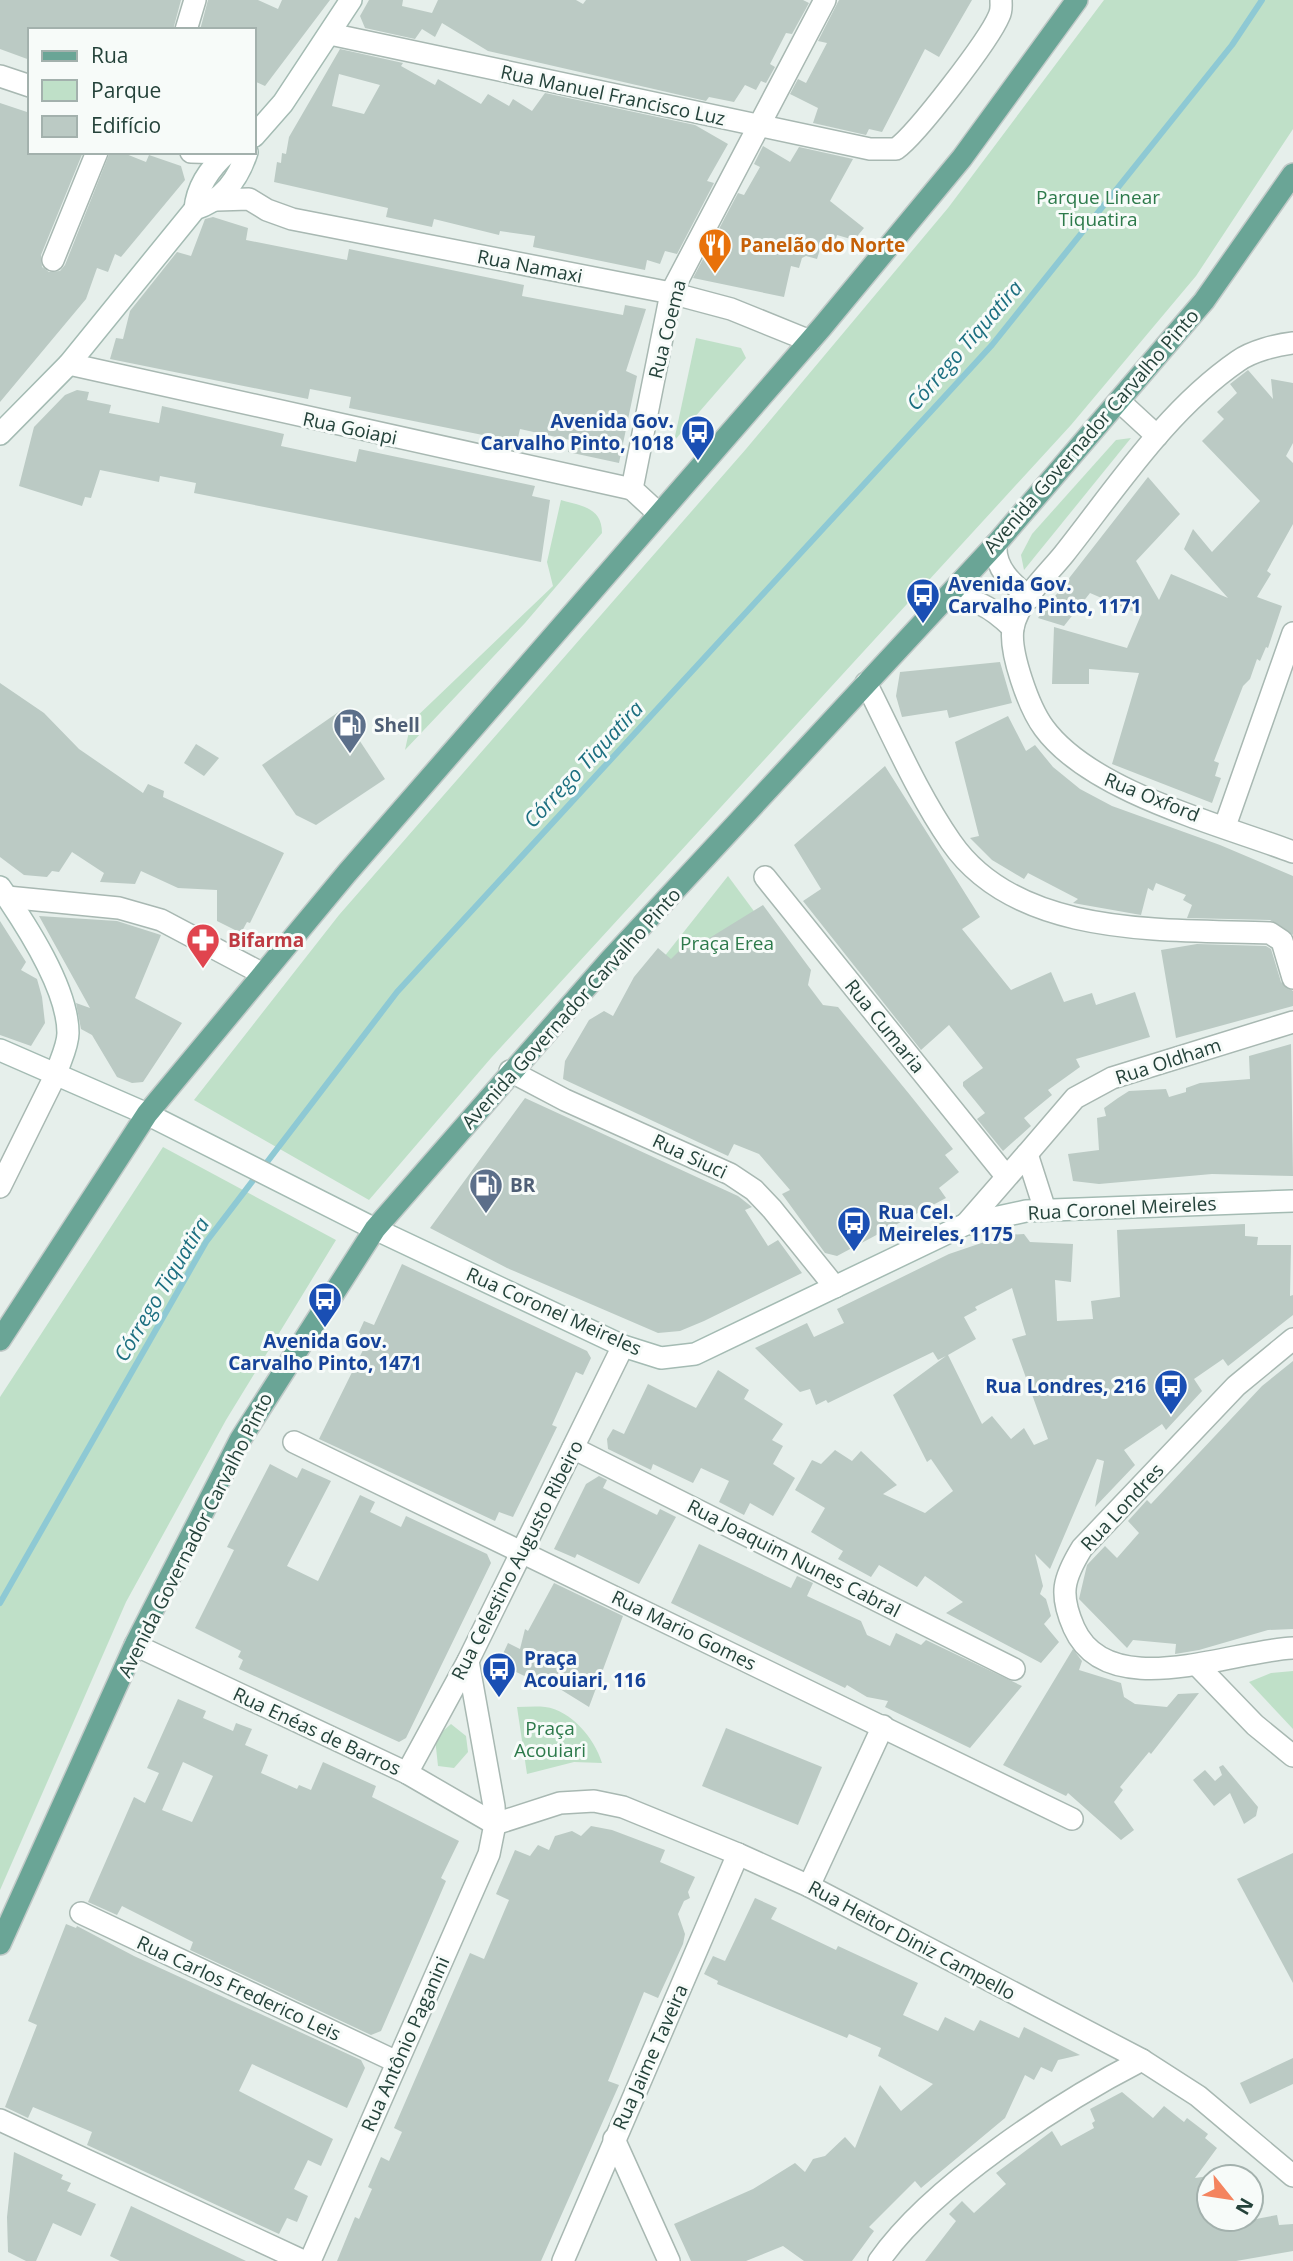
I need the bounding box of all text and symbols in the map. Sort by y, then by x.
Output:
legend [28,28,256,154]
text: Rua [91,41,129,69]
street label: Rua Manuel Francisco Luz [498,58,728,132]
text: Parque [91,76,161,104]
text: Edifício [91,111,161,139]
park label: Parque Linear Tiquatira [1036,184,1160,232]
restaurant icon: Panelão do Norte [696,226,734,275]
place label: Panelão do Norte [740,232,905,258]
street label: Rua Namaxi [475,243,585,289]
water label: Córrego Tiquatira [900,274,1028,416]
street label: Rua Coema [642,277,692,381]
street label: Avenida Governador Carvalho Pinto [977,303,1205,559]
street label: Rua Goiapi [300,405,400,451]
place label: Avenida Gov. Carvalho Pinto, 1018 [480,408,674,456]
bus stop icon: Avenida Gov. Carvalho Pinto, 1018 [679,413,717,462]
place label: Avenida Gov. Carvalho Pinto, 1171 [948,571,1142,619]
bus stop icon: Avenida Gov. Carvalho Pinto, 1171 [904,576,942,625]
water label: Córrego Tiquatira [517,695,649,833]
fuel station icon: Shell [331,706,369,755]
place label: Shell [374,712,420,738]
street label: Rua Oxford [1100,766,1204,828]
street label: Avenida Governador Carvalho Pinto [456,882,686,1134]
pharmacy icon: Bifarma [184,921,222,970]
place label: Bifarma [228,927,304,953]
park label: Praça Erea [680,930,774,956]
street label: Rua Cumaria [839,974,931,1078]
street label: Rua Oldham [1112,1032,1224,1090]
street label: Rua Siuci [648,1127,732,1185]
fuel station icon: BR [467,1166,505,1215]
place label: BR [510,1172,536,1198]
street label: Rua Coronel Meireles [1027,1190,1217,1226]
place label: Rua Cel. Meireles, 1175 [878,1199,1013,1247]
bus stop icon: Rua Cel. Meireles, 1175 [835,1204,873,1253]
water label: Córrego Tiquatira [107,1212,215,1366]
street label: Rua Coronel Meireles [462,1261,646,1361]
bus stop icon: Avenida Gov. Carvalho Pinto, 1471 [306,1280,344,1329]
place label: Avenida Gov. Carvalho Pinto, 1471 [228,1328,422,1376]
bus stop icon: Rua Londres, 216 [1152,1367,1190,1416]
place label: Rua Londres, 216 [985,1373,1146,1399]
street label: Avenida Governador Carvalho Pinto [112,1388,278,1682]
street label: Rua Celestino Augusto Ribeiro [445,1435,589,1685]
street label: Rua Londres [1075,1458,1169,1556]
street label: Rua Joaquim Nunes Cabral [683,1493,905,1623]
street label: Rua Mario Gomes [607,1584,761,1676]
place label: Praça Acouiari, 116 [524,1645,646,1693]
bus stop icon: Praça Acouiari, 116 [480,1650,518,1699]
street label: Rua Enéas de Barros [229,1681,405,1781]
park label: Praça Acouiari [514,1715,586,1763]
street label: Rua Heitor Diniz Campello [804,1874,1020,2006]
street label: Rua Carlos Frederico Leis [133,1929,345,2047]
street label: Rua Antônio Paganini [355,1952,455,2136]
street label: Rua Jaime Taveira [606,1980,694,2134]
north arrow [1195,2163,1265,2233]
text: N [1230,2193,1260,2220]

